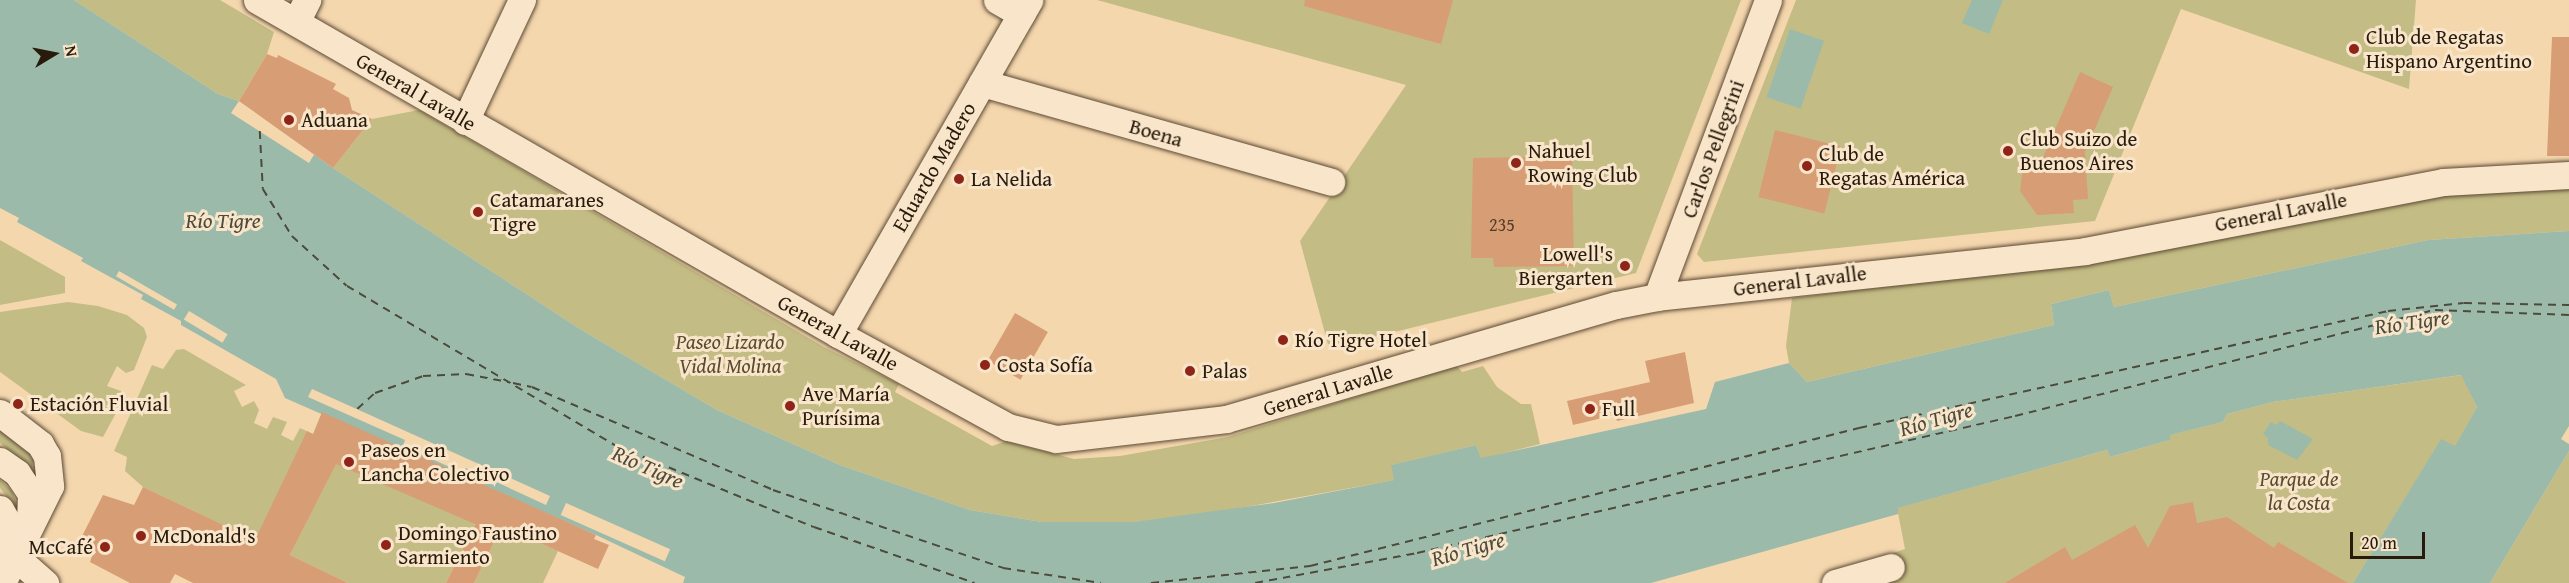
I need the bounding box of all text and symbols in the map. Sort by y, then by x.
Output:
north arrow [24,24,84,84]
place label: Club de Regatas Hispano Argentino [2366,24,2532,74]
marker: Club de Regatas Hispano Argentino [2347,42,2361,56]
text: N [59,44,84,58]
street label: General Lavalle [352,48,480,136]
street label: Carlos Pellegrini [1676,77,1750,221]
street label: Eduardo Madero [887,98,981,236]
place label: Aduana [301,107,368,133]
marker: Aduana [282,113,296,127]
street label: Boena [1126,113,1186,153]
place label: Club Suizo de Buenos Aires [2020,126,2137,176]
place label: Nahuel Rowing Club [1528,138,1638,188]
place label: Club de Regatas América [1819,141,1965,191]
marker: Club Suizo de Buenos Aires [2001,144,2015,158]
marker: Nahuel Rowing Club [1509,156,1523,170]
marker: Club de Regatas América [1800,159,1814,173]
place label: La Nelida [971,166,1052,192]
marker: La Nelida [952,172,966,186]
place label: Catamaranes Tigre [490,187,604,237]
street label: General Lavalle [2213,187,2349,237]
marker: Catamaranes Tigre [471,205,485,219]
water label: Río Tigre [185,208,261,234]
house number: 235 [1489,214,1515,236]
place label: Lowell's Biergarten [1519,241,1613,291]
marker: Lowell's Biergarten [1618,259,1632,273]
street label: General Lavalle [1732,260,1868,302]
street label: General Lavalle [773,289,903,377]
water label: Río Tigre [2373,304,2451,340]
place label: Río Tigre Hotel [1295,327,1427,353]
park label: Paseo Lizardo Vidal Molina [676,329,784,379]
marker: Río Tigre Hotel [1276,333,1290,347]
place label: Costa Sofía [997,352,1093,378]
marker: Costa Sofía [978,358,992,372]
place label: Palas [1202,358,1247,384]
street label: General Lavalle [1260,358,1396,422]
marker: Palas [1183,364,1197,378]
place label: Ave María Purísima [802,381,890,431]
place label: Estación Fluvial [30,391,168,417]
place label: Full [1602,396,1635,422]
water label: Río Tigre [1896,396,1976,442]
marker: Estación Fluvial [11,397,25,411]
marker: Ave María Purísima [783,399,797,413]
marker: Full [1583,402,1597,416]
place label: Paseos en Lancha Colectivo [361,437,510,487]
water label: Río Tigre [608,440,688,494]
marker: Paseos en Lancha Colectivo [342,455,356,469]
park label: Parque de la Costa [2260,466,2338,516]
place label: Domingo Faustino Sarmiento [398,520,557,570]
scale bar [2353,520,2428,558]
place label: McDonald's [153,523,256,549]
water label: Río Tigre [1428,526,1508,572]
marker: McDonald's [134,529,148,543]
text: 20 m [2361,529,2397,556]
place label: McCafé [29,534,93,560]
marker: Domingo Faustino Sarmiento [379,538,393,552]
marker: McCafé [98,540,112,554]

